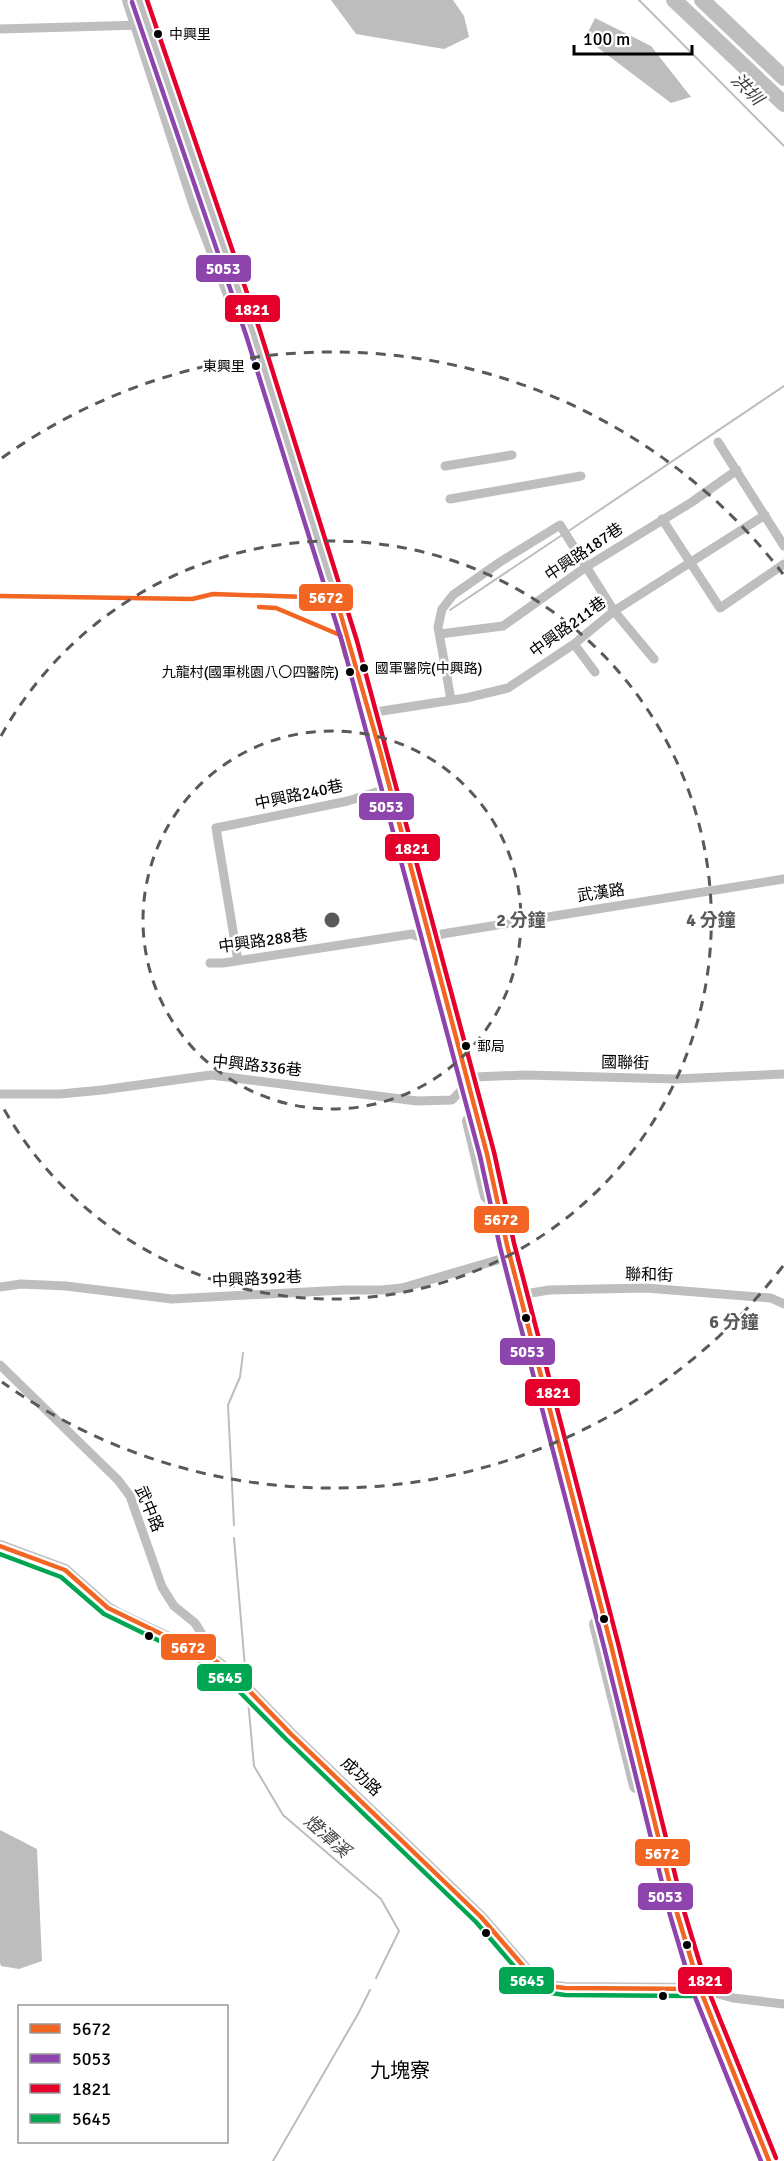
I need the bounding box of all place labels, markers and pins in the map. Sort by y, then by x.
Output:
place label: 中興里 [169,26,211,43]
marker: 中興里 [152,28,164,40]
place label: 東興里 [203,358,245,375]
marker: 東興里 [250,360,262,372]
place label: 國軍醫院(中興路) [375,660,482,677]
marker: 國軍醫院(中興路) [358,662,370,674]
place label: 九龍村(國軍桃園八〇四醫院) [162,664,339,681]
marker: 九龍村(國軍桃園八〇四醫院) [344,666,356,678]
centre of rings [322,910,342,930]
place label: 郵局 [477,1038,505,1055]
marker: 郵局 [460,1040,472,1052]
unlabelled marker [520,1312,532,1324]
unlabelled marker [598,1613,610,1625]
unlabelled marker [143,1630,155,1642]
unlabelled marker [480,1927,492,1939]
unlabelled marker [681,1939,693,1951]
unlabelled marker [657,1990,669,2002]

